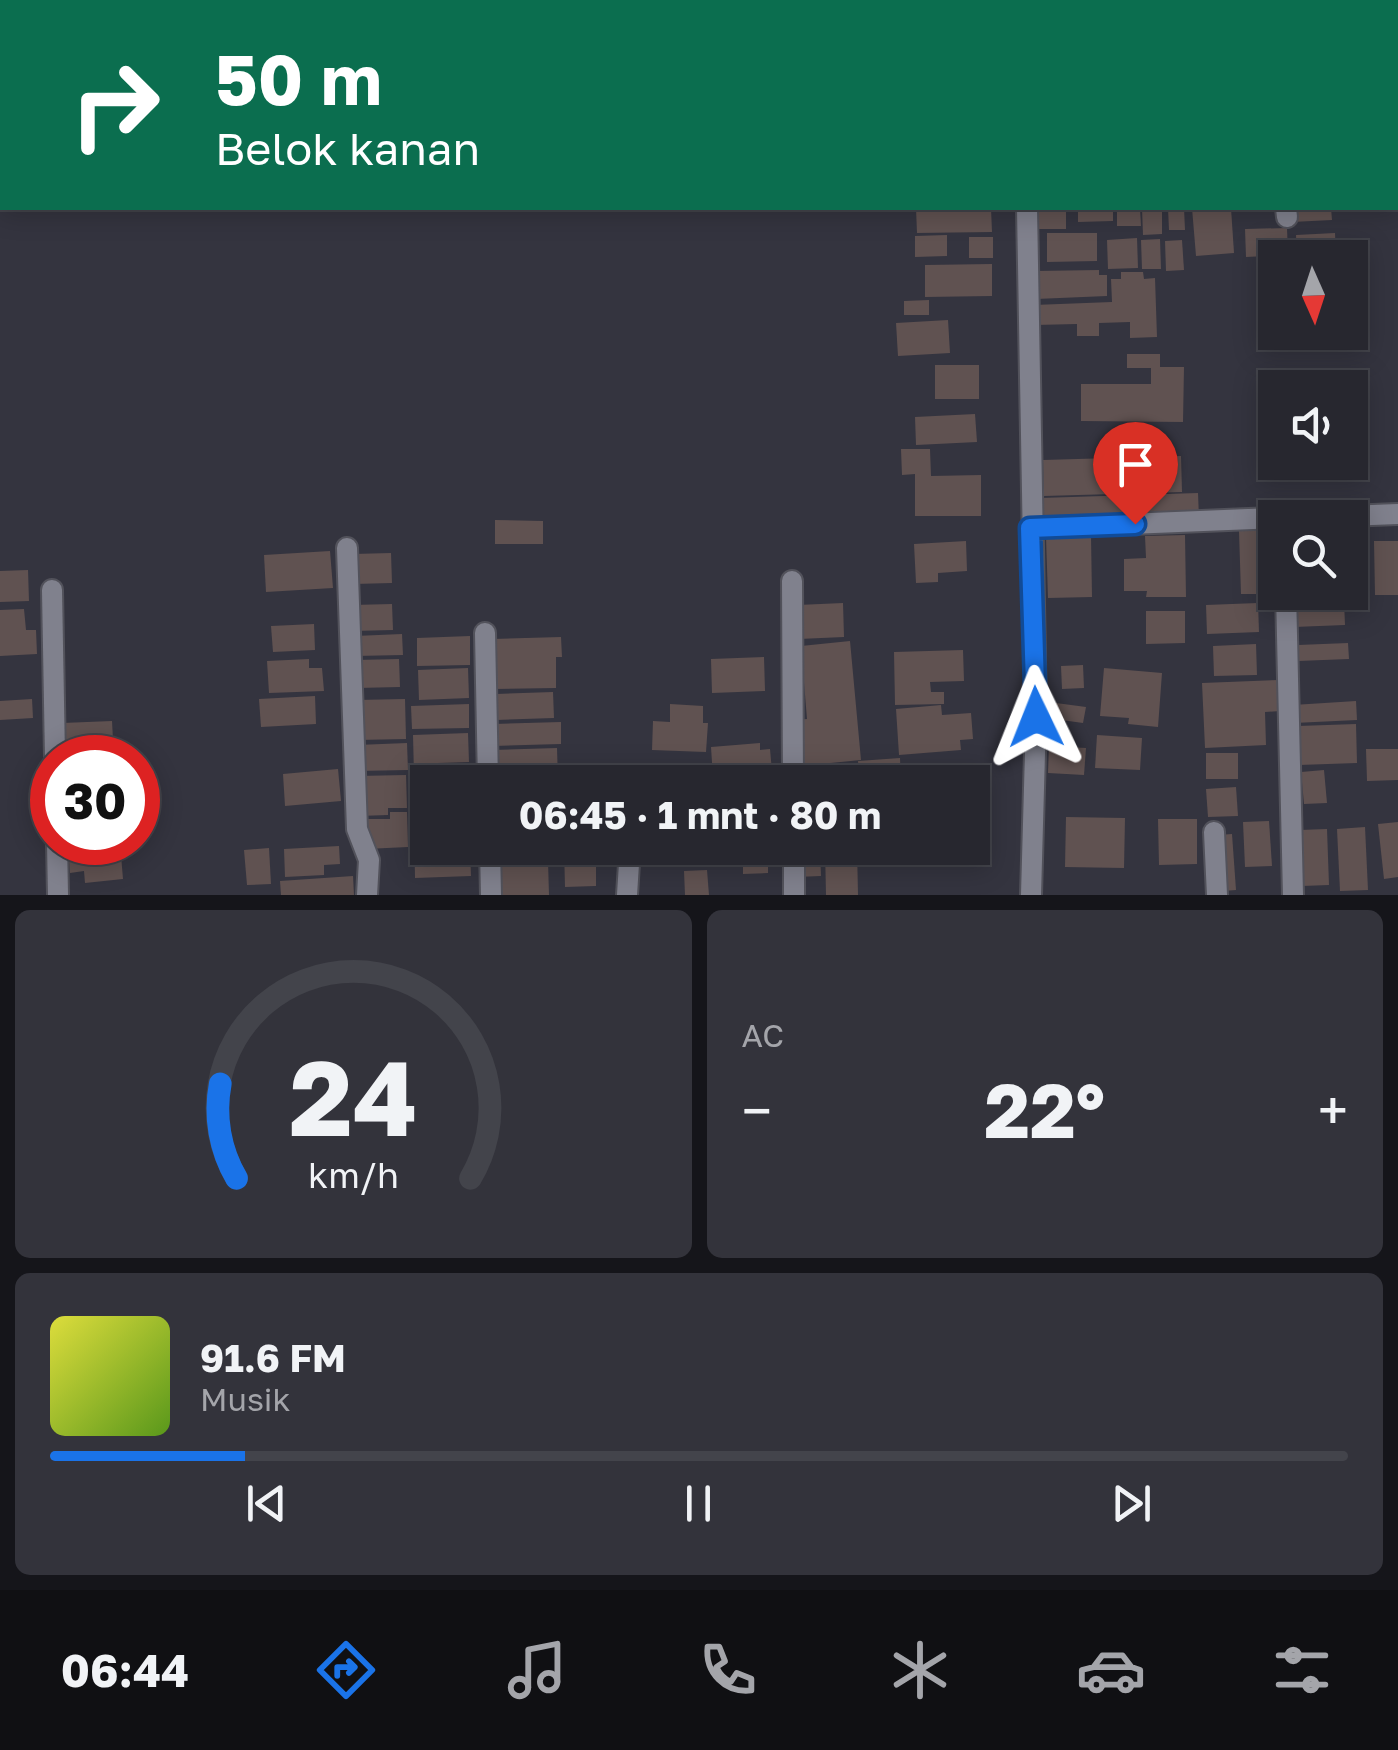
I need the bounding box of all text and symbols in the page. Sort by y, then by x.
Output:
text: 50 m [215,36,382,120]
icon: right [50,40,180,170]
text: Belok kanan [215,121,480,175]
north arrow [1258,240,1368,350]
map controls [1258,240,1368,610]
button: sound [1258,370,1368,480]
pin [1093,422,1178,525]
icon: arrive [1108,437,1163,492]
button: search [1258,500,1368,610]
position arrow [984,665,1088,769]
speed limit sign: 30 [30,735,160,865]
text: 06:45 · 1 mnt · 80 m [519,792,881,837]
text: AC [742,1016,784,1054]
text: 24 [289,1034,417,1159]
text: 22° [984,1064,1105,1155]
text: − [742,1077,772,1143]
text: + [1318,1077,1348,1143]
text: km/h [308,1153,399,1196]
text: 91.6 FM [200,1335,346,1380]
text: Musik [200,1380,291,1418]
icon: previous [239,1476,294,1531]
icon: pause [671,1476,726,1531]
icon: next [1104,1476,1159,1531]
icon: directions [311,1635,381,1705]
icon: music [502,1635,572,1705]
icon: phone [693,1635,763,1705]
icon: climate [885,1635,955,1705]
icon: car [1076,1635,1146,1705]
icon: filters [1267,1635,1337,1705]
text: 06:44 [61,1643,189,1697]

